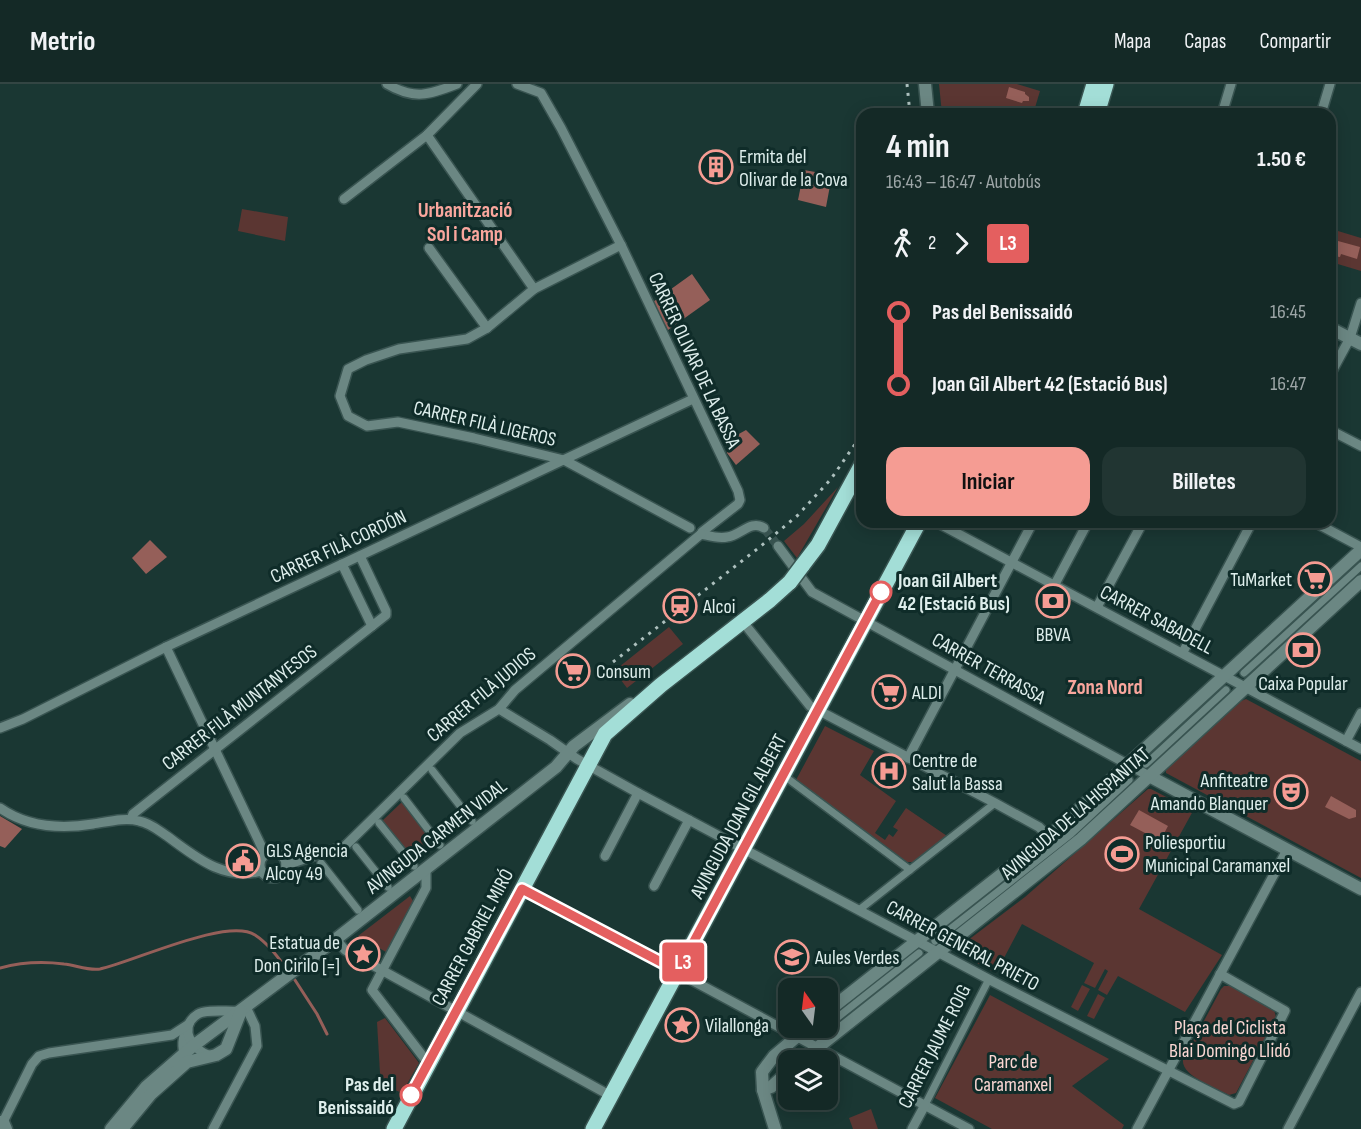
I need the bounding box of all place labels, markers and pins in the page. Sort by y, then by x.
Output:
place label: Ermita del Olivar de la Cova [739,145,848,192]
building icon: Ermita del Olivar de la Cova [698,149,734,185]
supermarket icon: TuMarket [1297,561,1333,597]
place label: TuMarket [1230,568,1292,592]
place label: Joan Gil Albert 42 (Estació Bus) [897,569,1010,616]
marker: Joan Gil Albert 42 (Estació Bus) [870,581,892,603]
bank icon: BBVA [1035,583,1071,619]
station icon: Alcoi [662,588,698,624]
place label: Alcoi [702,595,735,619]
place label: BBVA [1036,623,1071,647]
bank icon: Caixa Popular [1285,632,1321,668]
supermarket icon: Consum [555,653,591,689]
place label: Consum [596,660,651,684]
place label: Caixa Popular [1258,672,1348,696]
supermarket icon: ALDI [871,674,907,710]
place label: ALDI [911,681,942,705]
place label: Centre de Salut la Bassa [912,749,1003,796]
hospital icon: Centre de Salut la Bassa [871,753,907,789]
place label: Anfiteatre Amando Blanquer [1150,769,1268,816]
theatre icon: Anfiteatre Amando Blanquer [1273,774,1309,810]
place label: Poliesportiu Municipal Caramanxel [1145,831,1290,878]
sports icon: Poliesportiu Municipal Caramanxel [1104,836,1140,872]
place label: GLS Agencia Alcoy 49 [265,839,348,886]
public building icon: GLS Agencia Alcoy 49 [225,843,261,879]
place label: Estatua de Don Cirilo [=] [254,931,340,978]
place icon: Estatua de Don Cirilo [=] [345,936,381,972]
school or university icon: Aules Verdes [774,939,810,975]
place label: Aules Verdes [814,946,899,970]
place icon: Vilallonga [664,1007,700,1043]
place label: Vilallonga [705,1014,769,1038]
place label: Pas del Benissaidó [318,1073,394,1120]
marker: Pas del Benissaidó [400,1084,422,1106]

